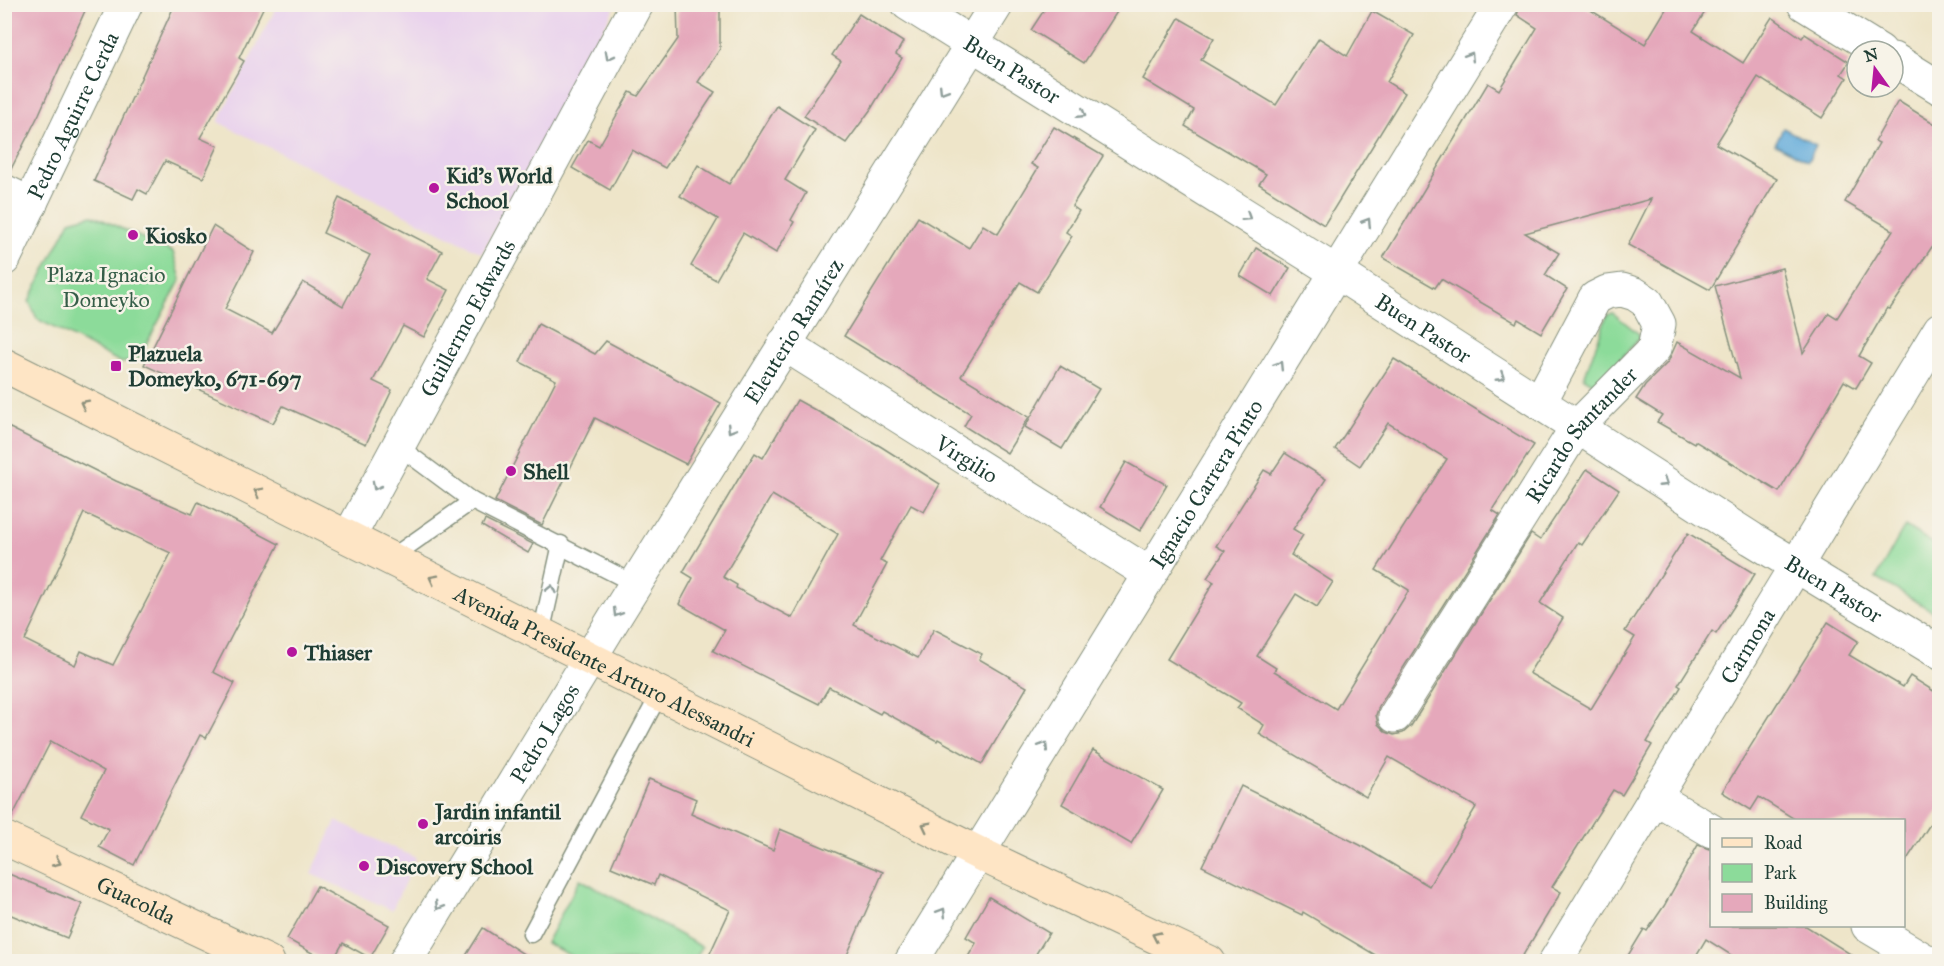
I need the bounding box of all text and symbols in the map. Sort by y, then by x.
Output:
street label: Pedro Aguirre Cerda [22,27,125,204]
street label: Buen Pastor [959,29,1066,110]
north arrow [1845,39,1905,99]
text: N [1862,44,1881,66]
one-way arrow [605,50,616,60]
one-way arrow [1462,52,1474,62]
one-way arrow [939,84,951,94]
one-way arrow [1076,106,1086,118]
place label: Kid's World School [446,162,554,214]
marker: Kid's World School [427,181,441,195]
one-way arrow [1241,209,1251,221]
one-way arrow [1360,218,1372,228]
place label: Kiosko [145,222,207,249]
marker: Kiosko [126,228,140,242]
street label: Guillermo Edwards [414,235,521,402]
street label: Eleuterio Ramírez [738,253,849,409]
park label: Plaza Ignacio Domeyko [46,261,166,313]
street label: Buen Pastor [1370,288,1477,370]
place label: Plazuela Domeyko, 671-697 [128,340,302,392]
marker: Plazuela Domeyko, 671-697 [109,359,123,373]
one-way arrow [1271,361,1283,371]
street label: Ricardo Santander [1520,361,1643,508]
one-way arrow [1495,370,1505,382]
street label: Ignacio Carrera Pinto [1144,394,1269,573]
one-way arrow [79,400,90,412]
one-way arrow [726,423,738,433]
street label: Virgilio [929,429,1003,489]
place label: Shell [523,458,570,485]
marker: Shell [504,464,518,478]
one-way arrow [1658,476,1669,487]
one-way arrow [372,480,384,490]
one-way arrow [254,487,265,499]
street label: Buen Pastor [1780,549,1888,629]
one-way arrow [428,575,439,586]
street label: Avenida Presidente Arturo Alessandri [449,579,760,753]
one-way arrow [544,584,557,594]
street label: Carmona [1714,603,1781,689]
one-way arrow [613,607,625,617]
place label: Thiaser [303,639,373,666]
marker: Thiaser [285,645,299,659]
street label: Pedro Lagos [504,679,585,788]
one-way arrow [1037,742,1049,752]
place label: Jardin infantil arcoiris [432,798,562,850]
marker: Jardin infantil arcoiris [416,817,430,831]
legend [1710,819,1905,927]
one-way arrow [922,822,933,833]
text: Road [1764,832,1802,854]
place label: Discovery School [376,853,534,880]
one-way arrow [51,855,62,867]
marker: Discovery School [357,859,371,873]
text: Park [1764,862,1797,884]
street label: Guacolda [92,870,180,931]
text: Building [1764,892,1828,915]
one-way arrow [435,900,447,910]
one-way arrow [934,908,946,918]
one-way arrow [1151,932,1162,944]

